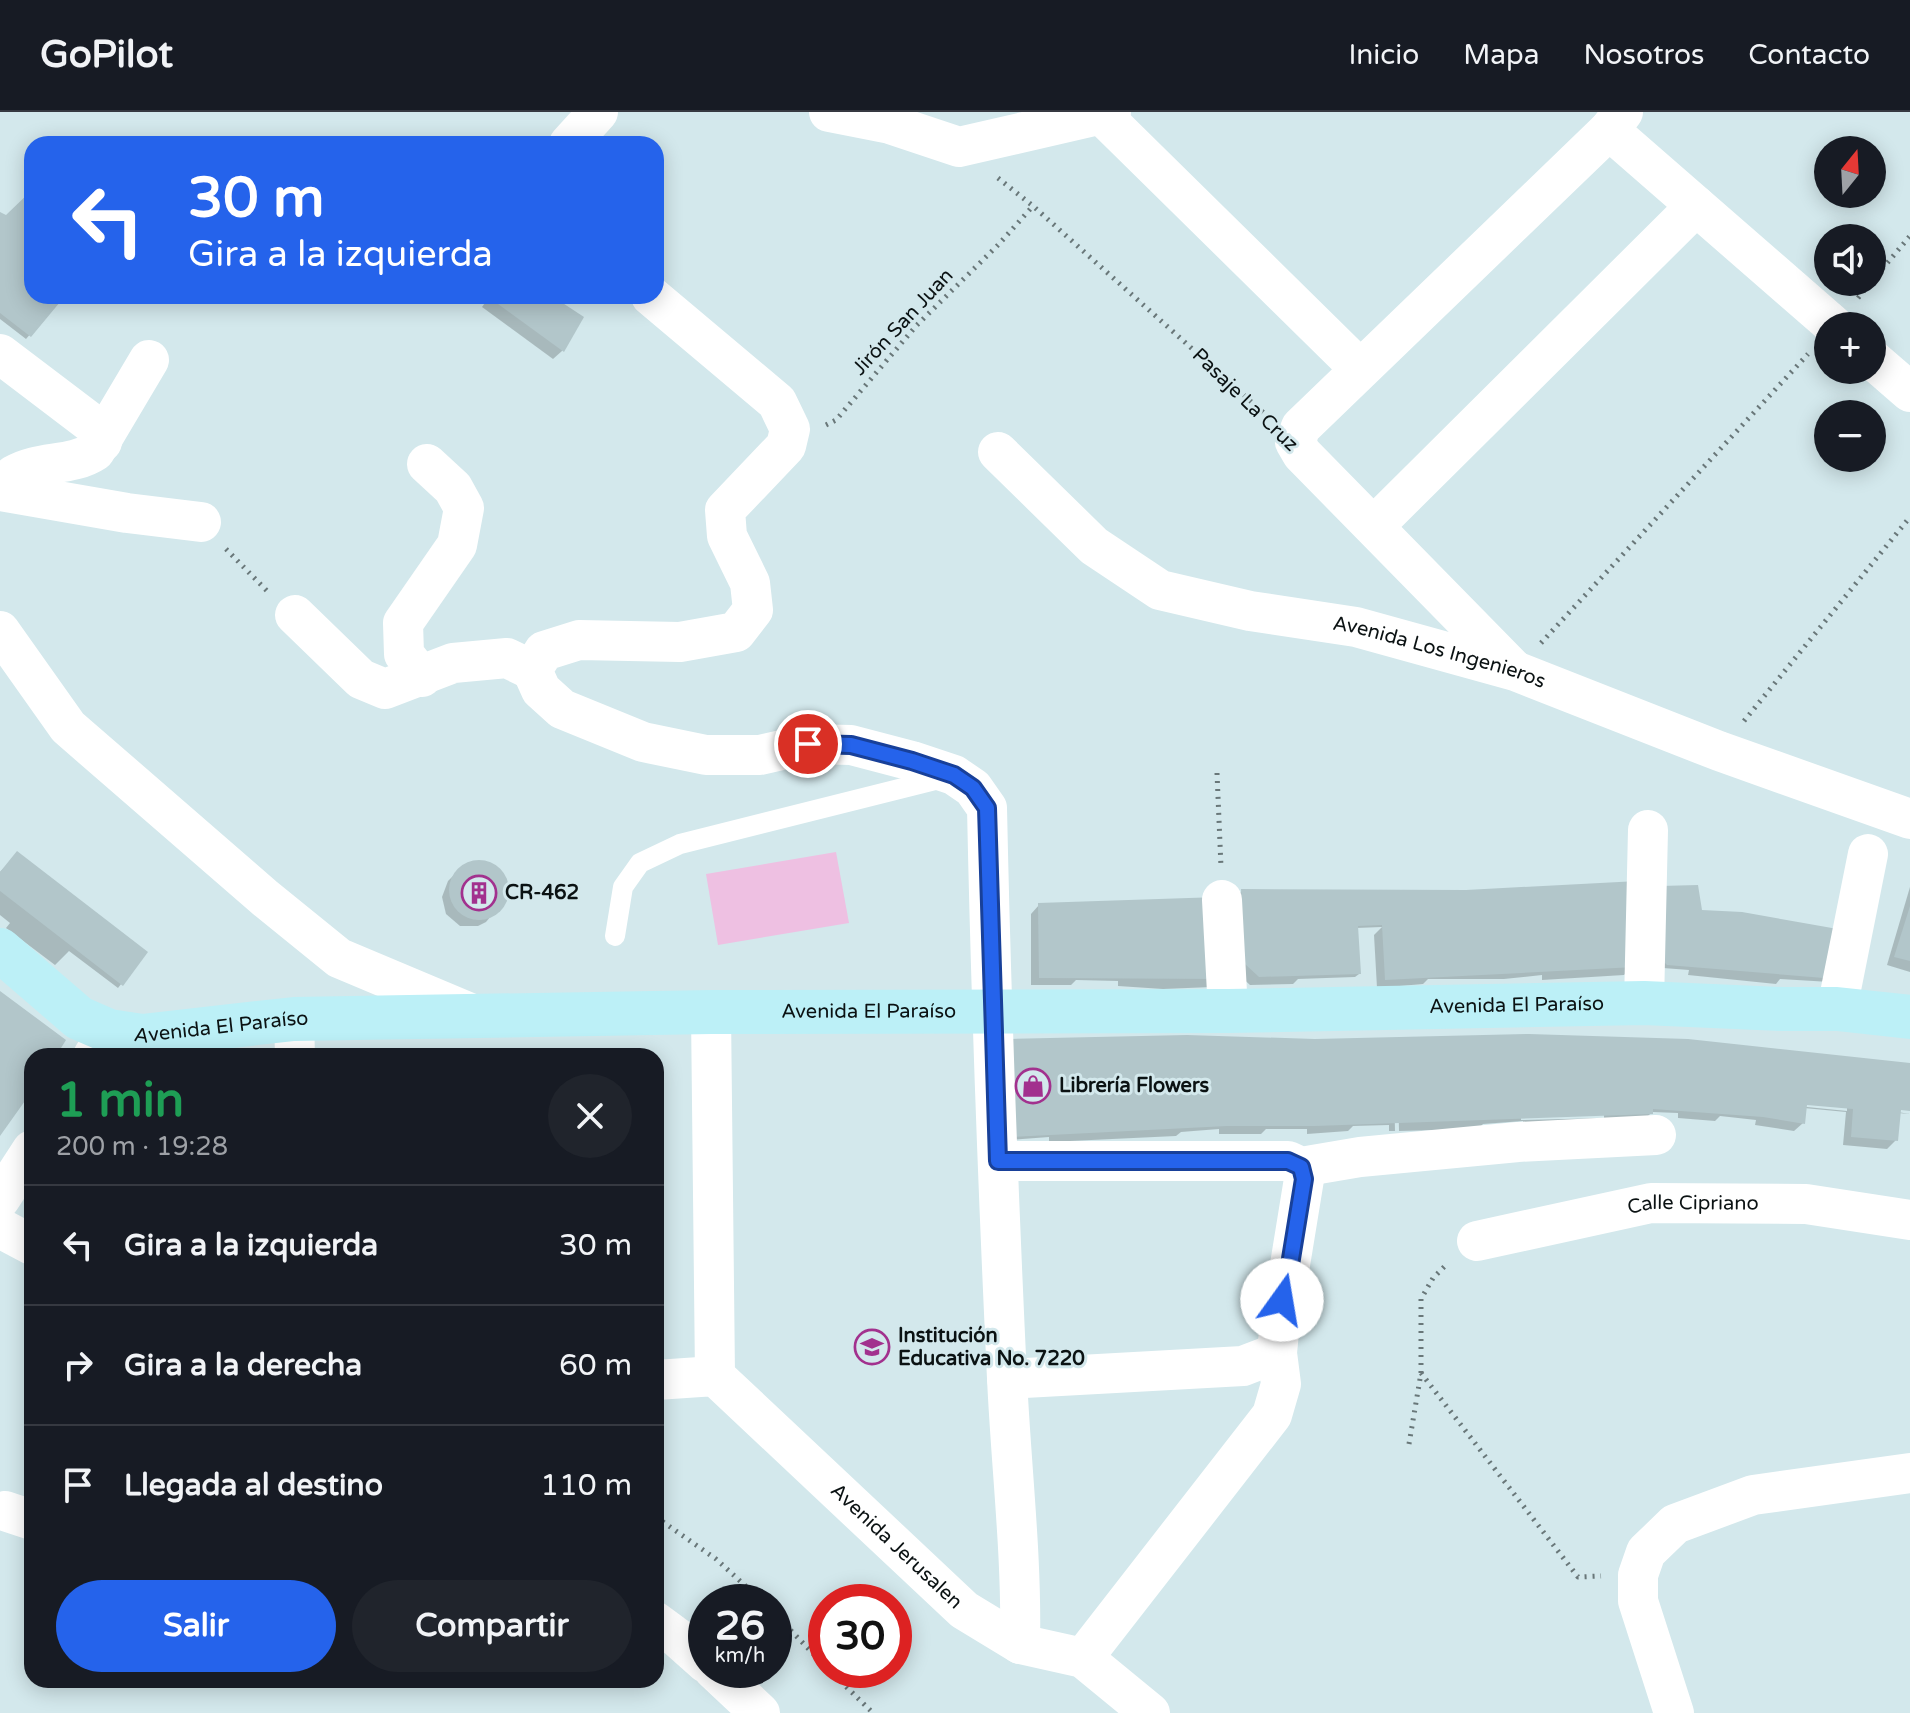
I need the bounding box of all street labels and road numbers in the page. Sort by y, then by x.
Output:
street label: Jirón San Juan [847,264,959,380]
street label: Pasaje La Cruz [1187,343,1303,457]
street label: Avenida Los Ingenieros [1331,612,1549,694]
street label: Avenida El Paraíso [1429,992,1604,1019]
street label: Avenida El Paraíso [781,1000,956,1024]
street label: Avenida El Paraíso [132,1007,308,1049]
street label: Calle Cipriano [1625,1191,1759,1220]
street label: Avenida Jerusalen [825,1479,967,1614]

